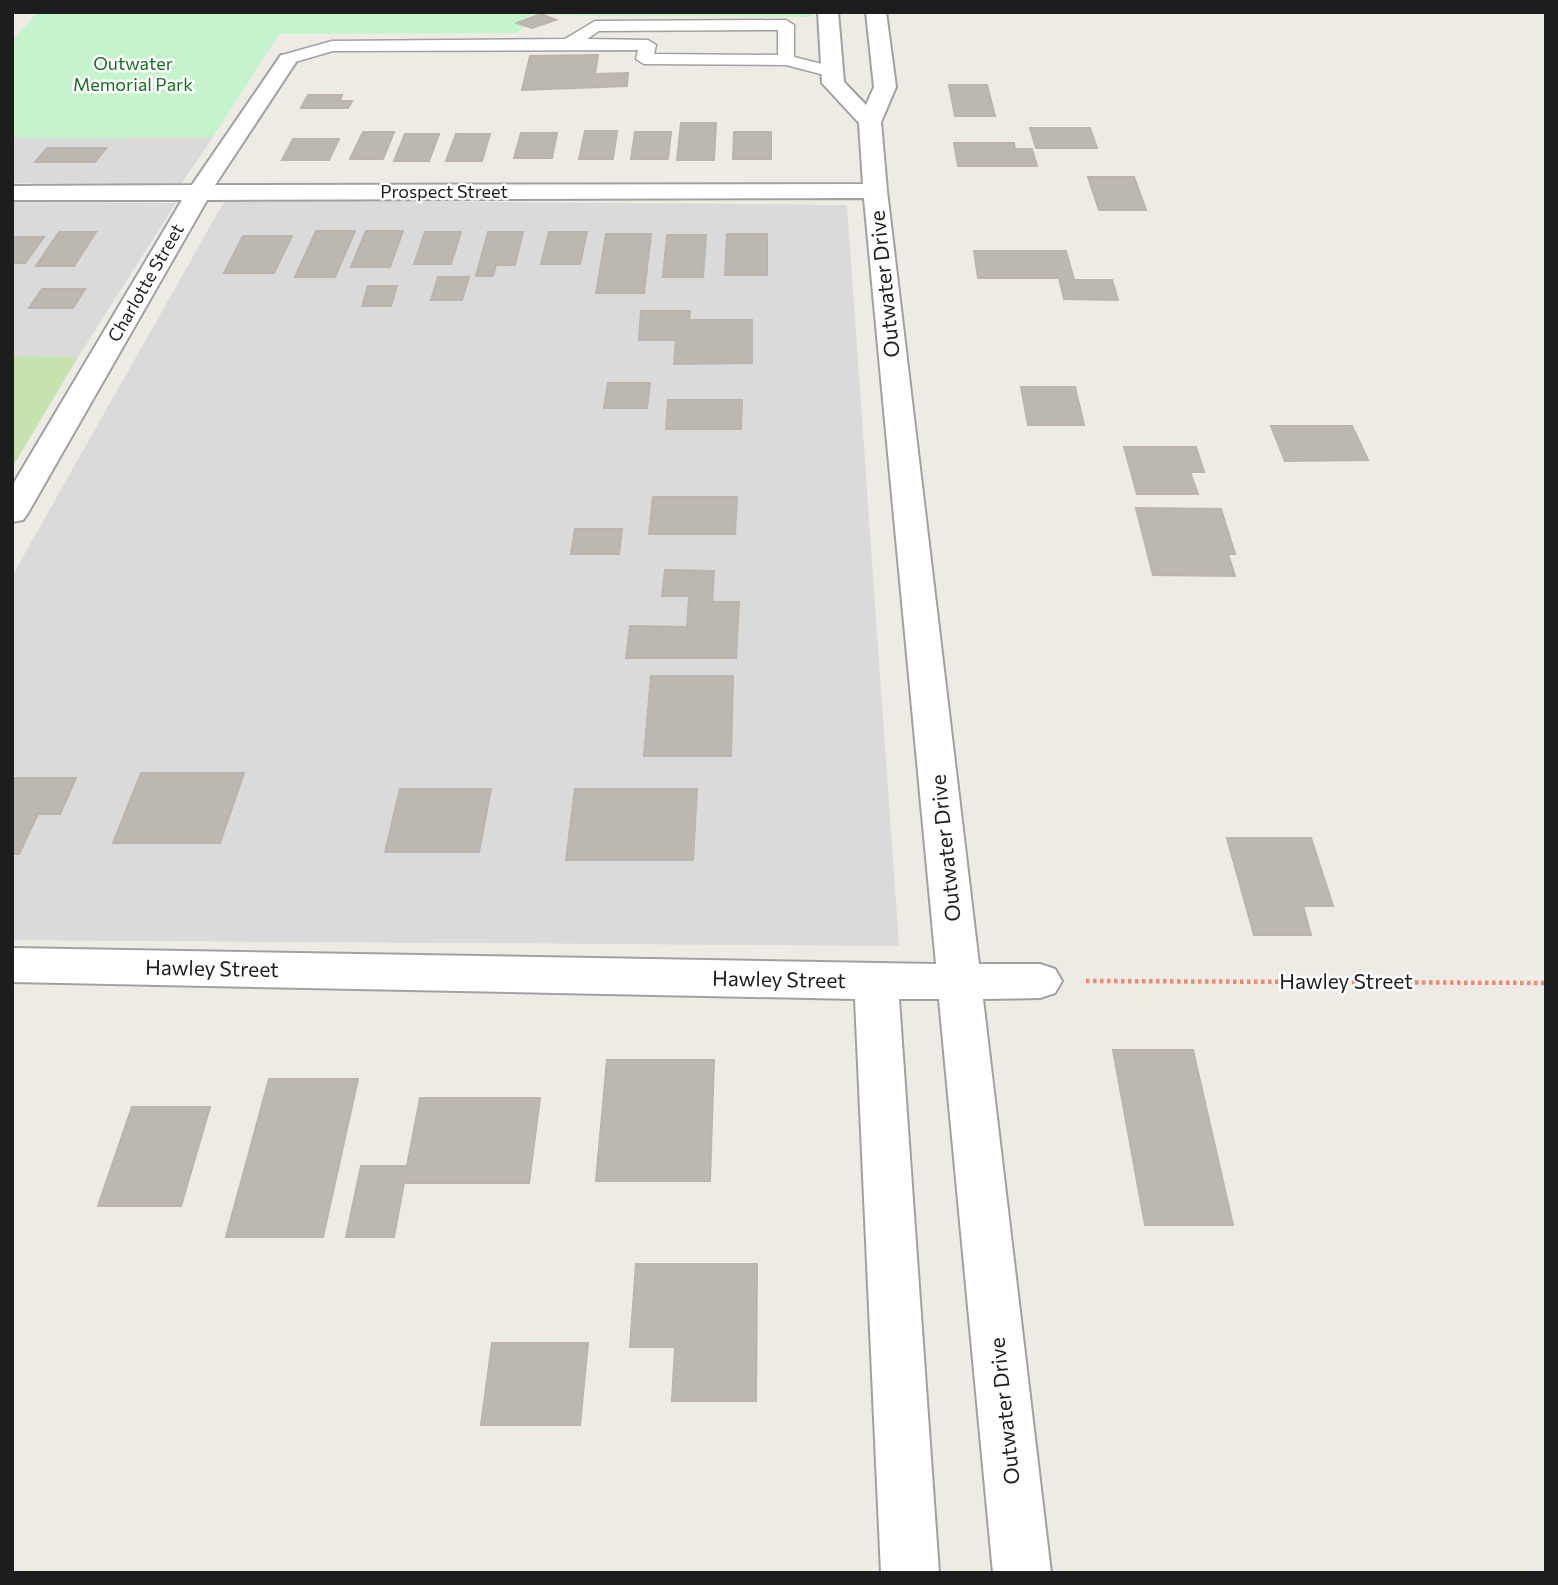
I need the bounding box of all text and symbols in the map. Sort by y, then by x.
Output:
park label: Outwater Memorial Park [73,52,193,95]
street label: Prospect Street [380,180,508,202]
street label: Outwater Drive [863,209,904,359]
street label: Charlotte Street [102,219,188,346]
street label: Outwater Drive [924,773,965,923]
street label: Hawley Street [145,954,279,981]
street label: Hawley Street [712,965,846,992]
street label: Hawley Street [1279,968,1413,993]
street label: Outwater Drive [983,1336,1024,1486]

